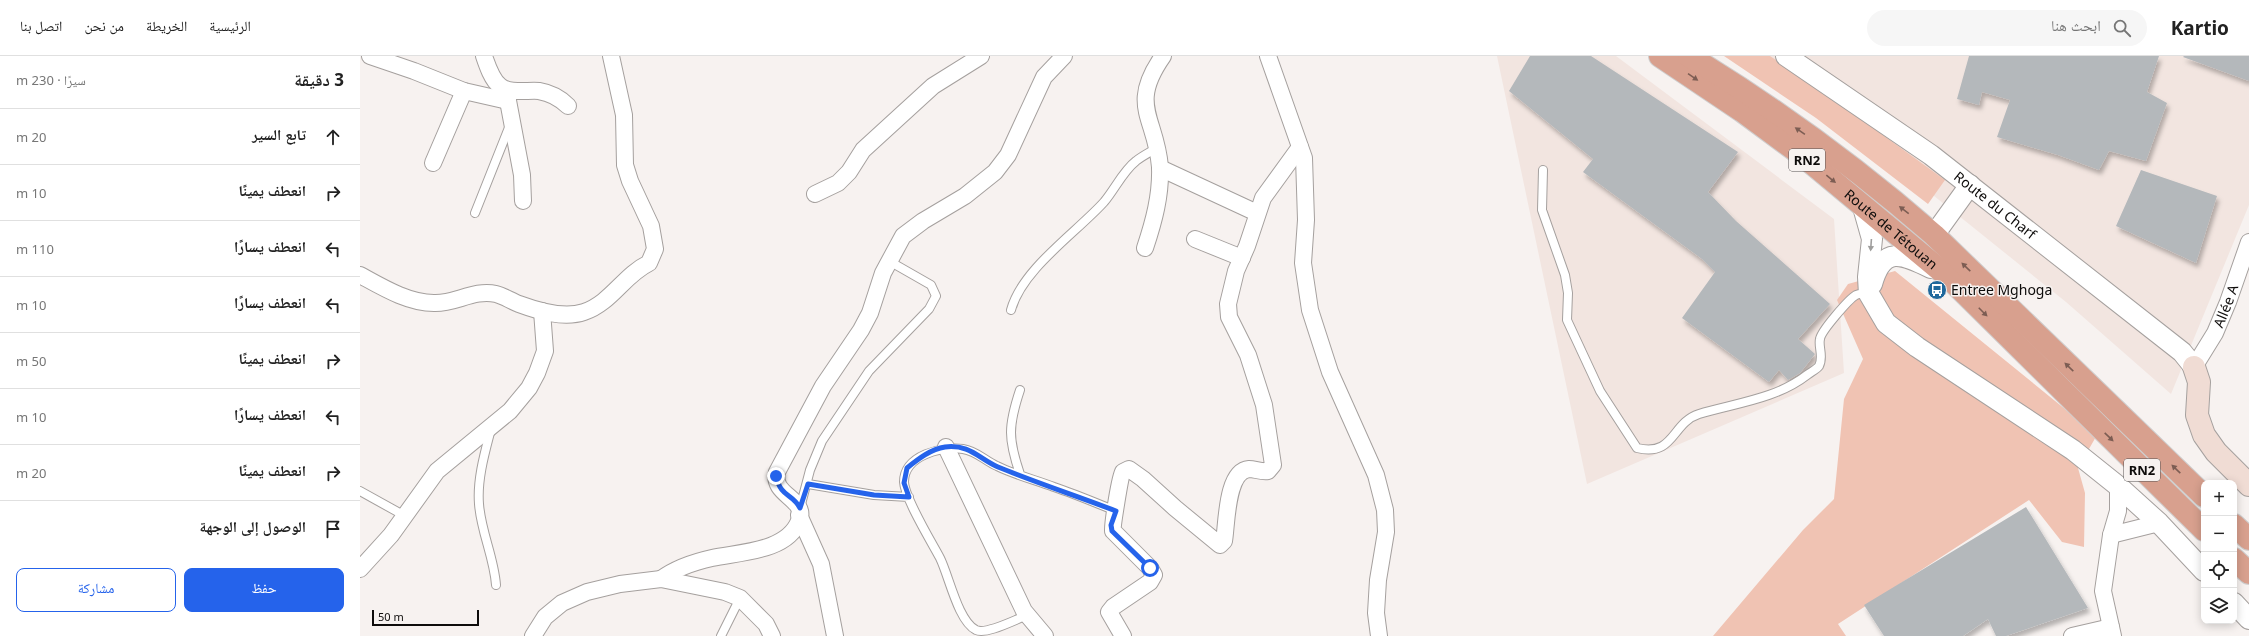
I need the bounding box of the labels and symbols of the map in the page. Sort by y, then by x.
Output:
one-way arrow [1688,73,1698,81]
one-way arrow [1795,127,1806,135]
road number: RN2 [1789,149,1825,171]
street label: Route du Charf [1950,167,2041,244]
one-way arrow [1826,175,1836,184]
street label: Route de Tétouan [1841,184,1942,273]
one-way arrow [1898,206,1909,214]
one-way arrow [1868,239,1875,251]
one-way arrow [1961,262,1971,271]
bus stop icon: Entree Mghoga [1926,279,1948,301]
place label: Entree Mghoga [1951,280,2052,299]
street label: Allée A [2208,282,2242,330]
one-way arrow [1978,307,1988,317]
one-way arrow [2064,362,2074,372]
one-way arrow [2104,432,2114,442]
road number: RN2 [2124,459,2160,481]
one-way arrow [2171,464,2181,474]
route end [767,467,785,485]
route start [1141,559,1159,577]
scale bar [372,608,479,627]

